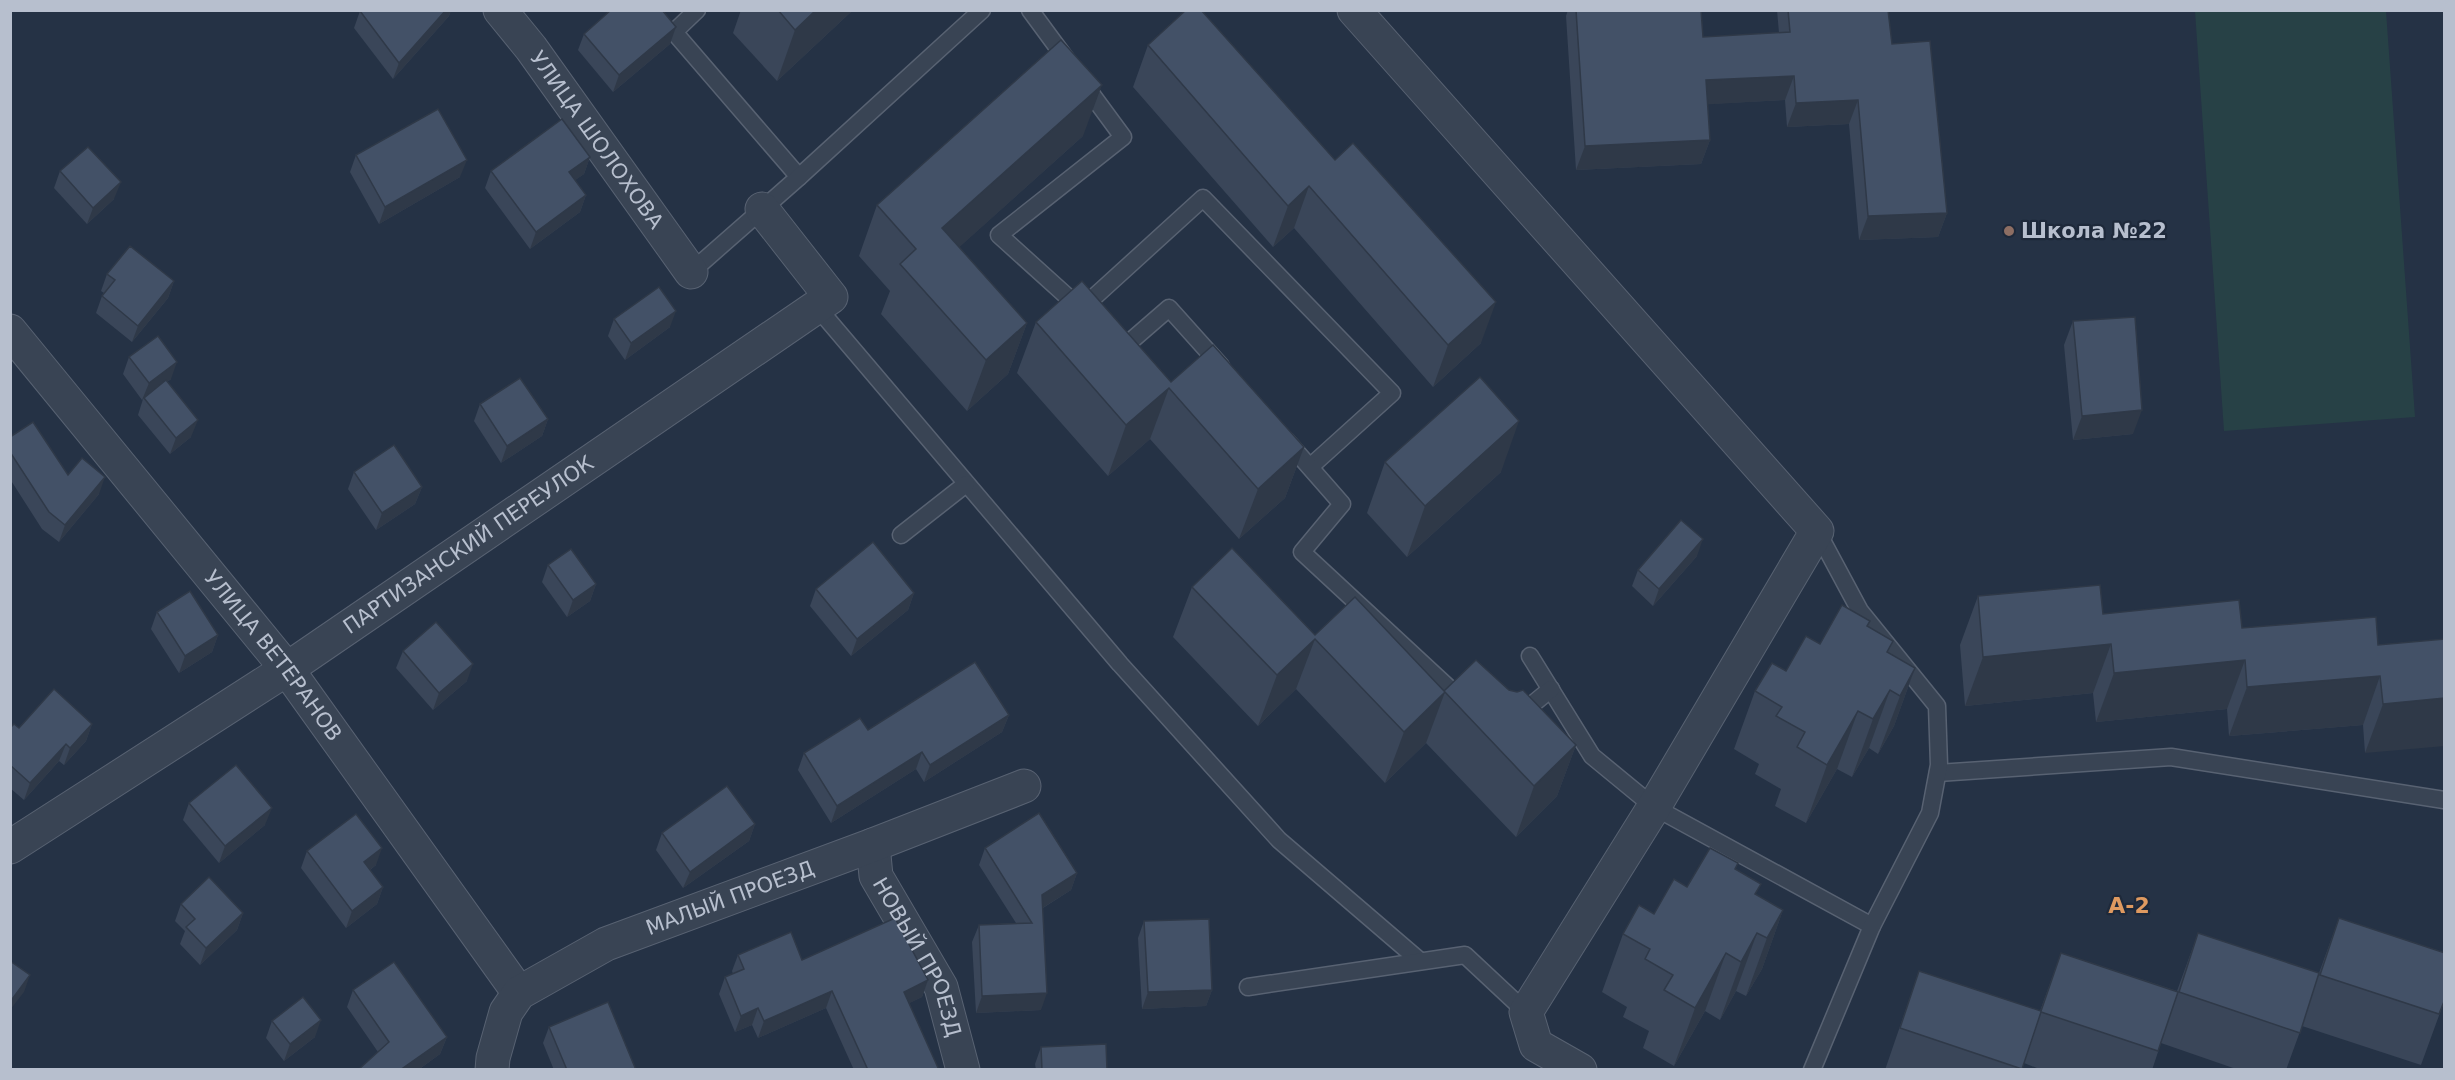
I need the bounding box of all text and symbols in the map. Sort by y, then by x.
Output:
street label: УЛИЦА ШОЛОХОВА [525,46,669,234]
place label: Школа №22 [2021,219,2167,243]
marker: Школа №22 [2002,224,2016,238]
street label: ПАРТИЗАНСКИЙ ПЕРЕУЛОК [339,451,598,639]
street label: УЛИЦА ВЕТЕРАНОВ [199,566,347,746]
street label: МАЛЫЙ ПРОЕЗД [643,856,817,940]
street label: НОВЫЙ ПРОЕЗД [868,873,966,1040]
district label: А-2 [2108,893,2150,918]

